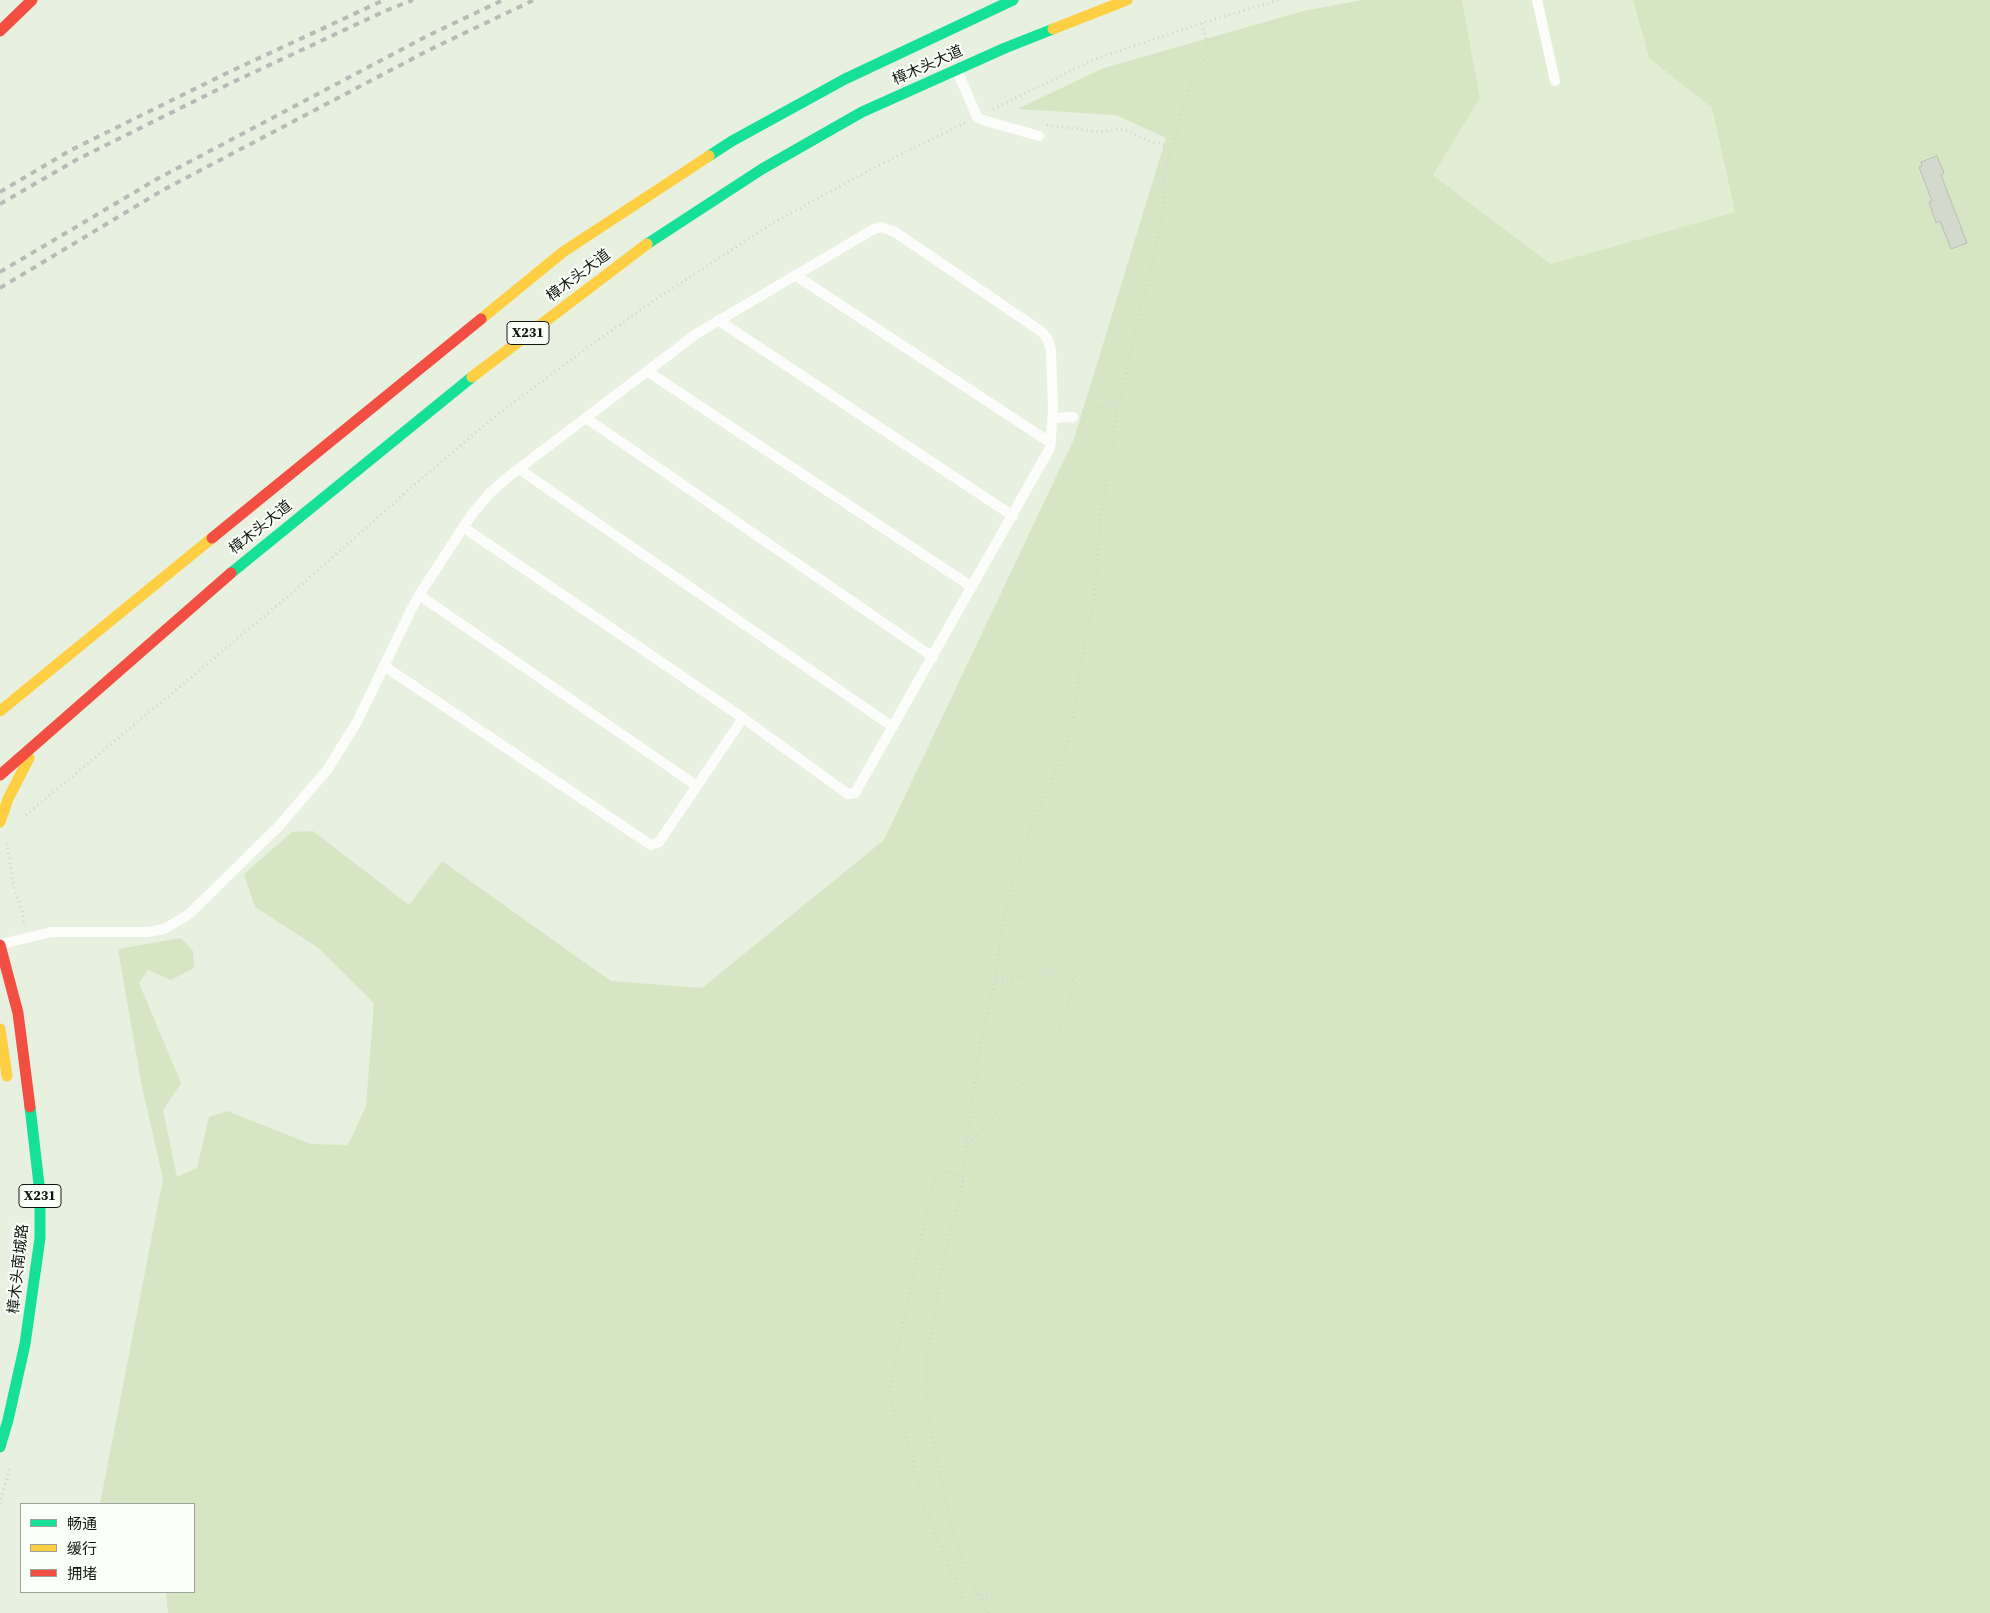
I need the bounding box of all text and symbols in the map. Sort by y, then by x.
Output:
street label: 樟木头大道 [890,43,966,89]
street label: 樟木头大道 [544,246,614,306]
road number: X231 [507,322,549,344]
street label: 樟木头大道 [226,497,296,559]
road number: X231 [19,1184,61,1208]
street label: 樟木头南城路 [5,1223,33,1315]
legend [20,1503,195,1593]
text: 畅通 [67,1513,97,1534]
text: 缓行 [67,1538,97,1559]
text: 拥堵 [67,1563,97,1584]

